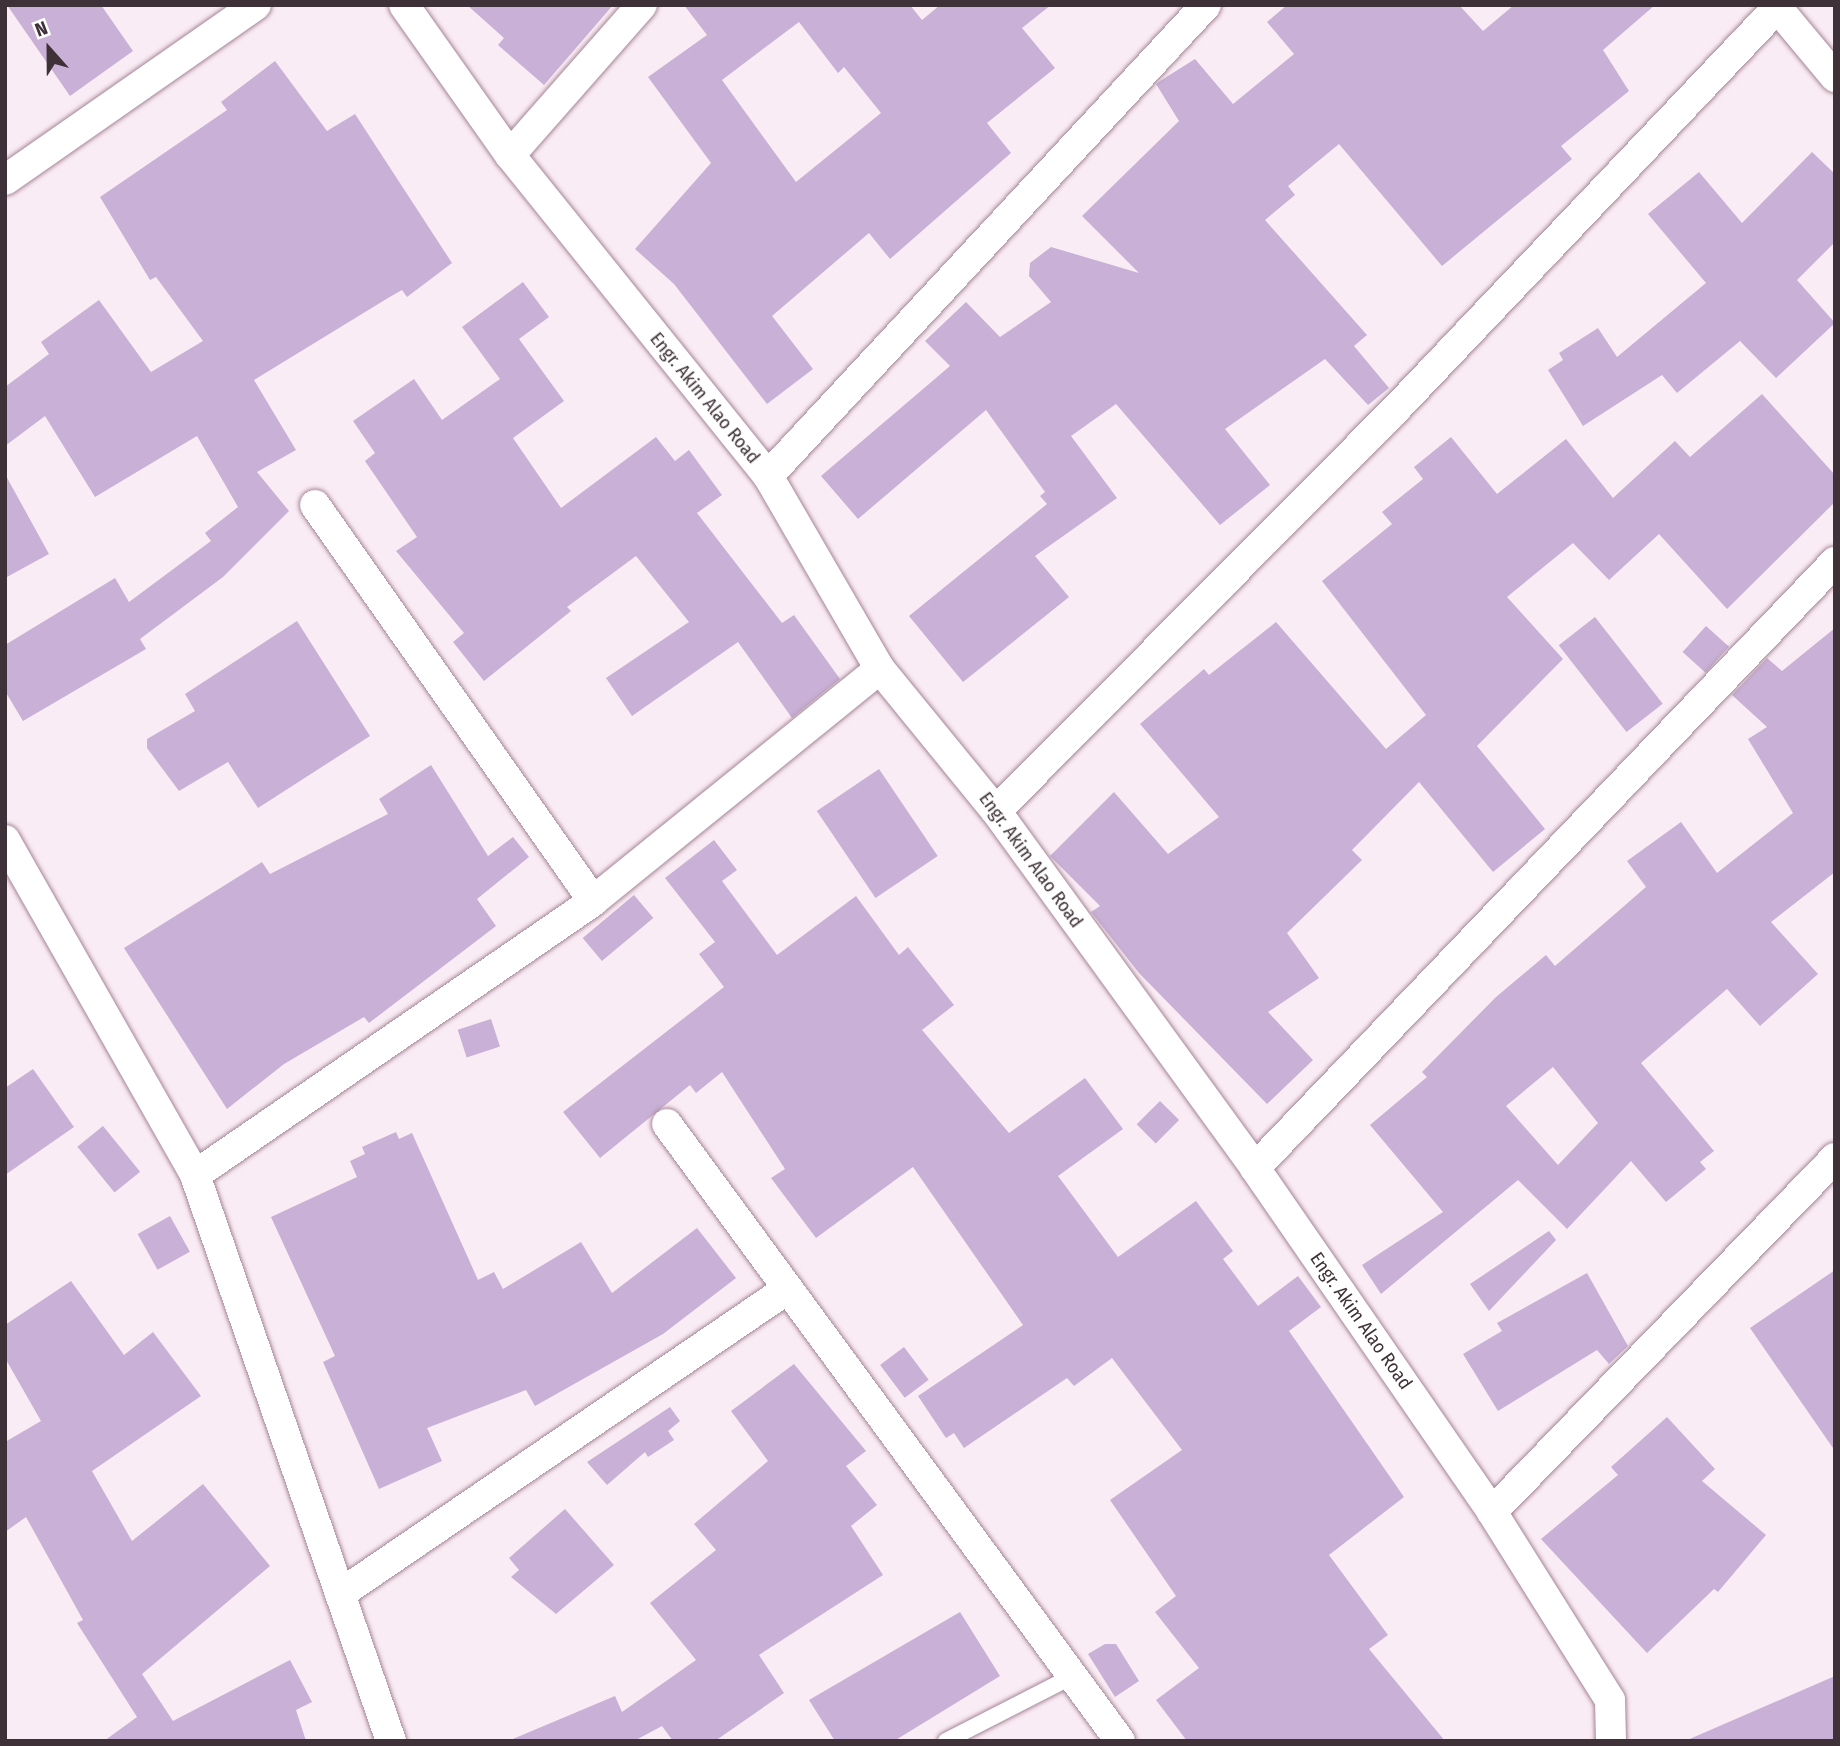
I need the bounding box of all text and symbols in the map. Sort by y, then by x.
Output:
north arrow [14,14,84,84]
text: N [32,16,51,42]
street label: Engr. Akim Alao Road [645,328,765,468]
street label: Engr. Akim Alao Road [974,788,1088,932]
street label: Engr. Akim Alao Road [1305,1248,1417,1394]

